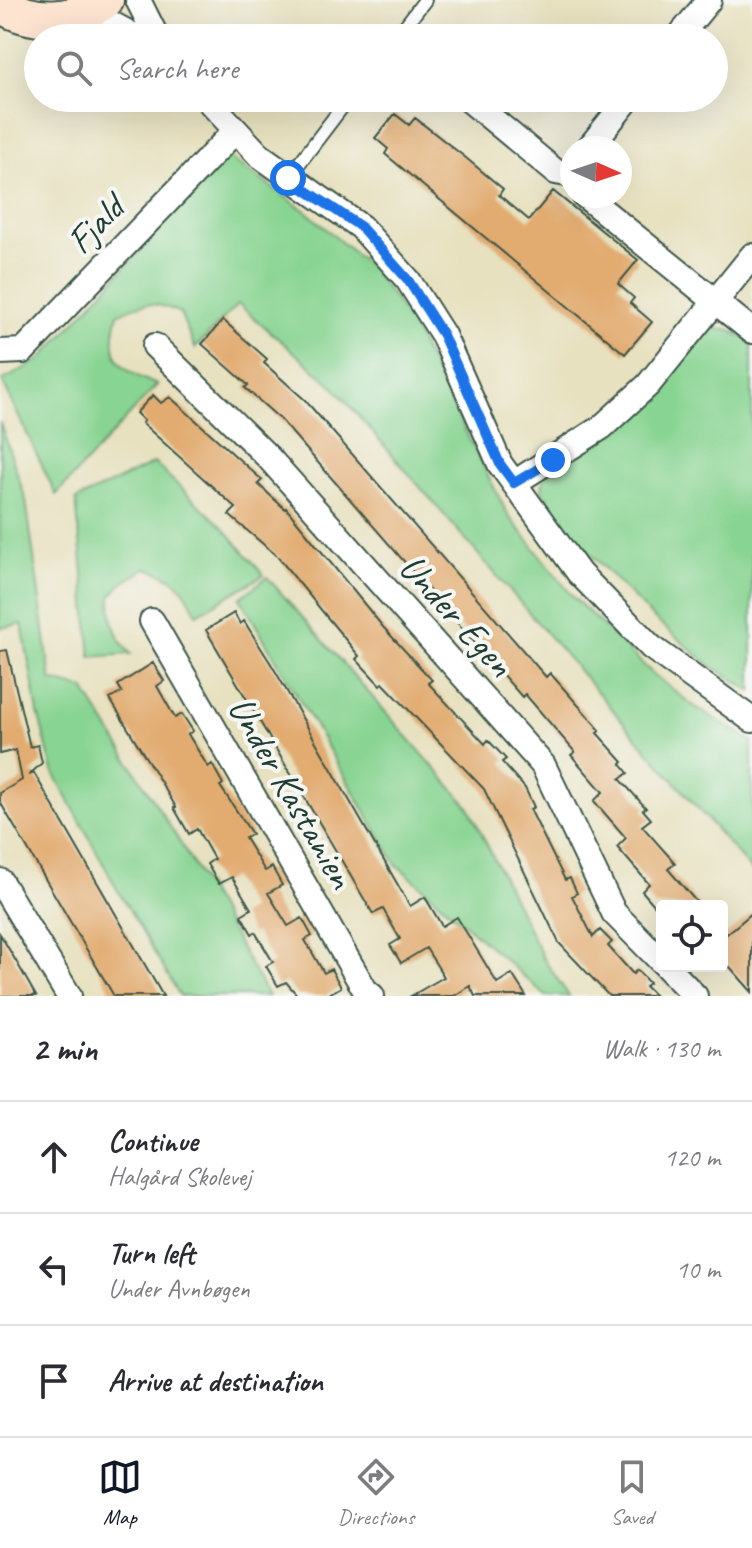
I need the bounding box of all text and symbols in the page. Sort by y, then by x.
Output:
search box [24,24,728,112]
icon: search [52,46,96,90]
text: Search here [116,49,238,87]
north arrow [560,136,632,208]
route start [270,160,306,196]
street label: Fjald [56,182,138,263]
route end [535,442,571,478]
street label: Under Egen [389,544,525,687]
street label: Under Kastanien [218,688,366,898]
map controls [656,900,728,972]
button: locate [656,900,728,972]
text: 2 min [32,1027,97,1070]
text: Walk · 130 m [603,1032,720,1065]
text: Continue [108,1122,198,1160]
icon: ahead [32,1135,76,1179]
text: 120 m [664,1141,720,1174]
text: Halgård Skolevej [108,1160,251,1193]
text: Turn left [108,1234,195,1272]
icon: left [32,1247,76,1291]
text: 10 m [676,1253,720,1286]
text: Under Avnbøgen [108,1272,250,1305]
icon: arrive [32,1359,76,1403]
text: Arrive at destination [108,1362,323,1400]
tab: Map [98,1455,142,1531]
tab: Directions [338,1455,414,1531]
tab: Saved [610,1455,654,1531]

